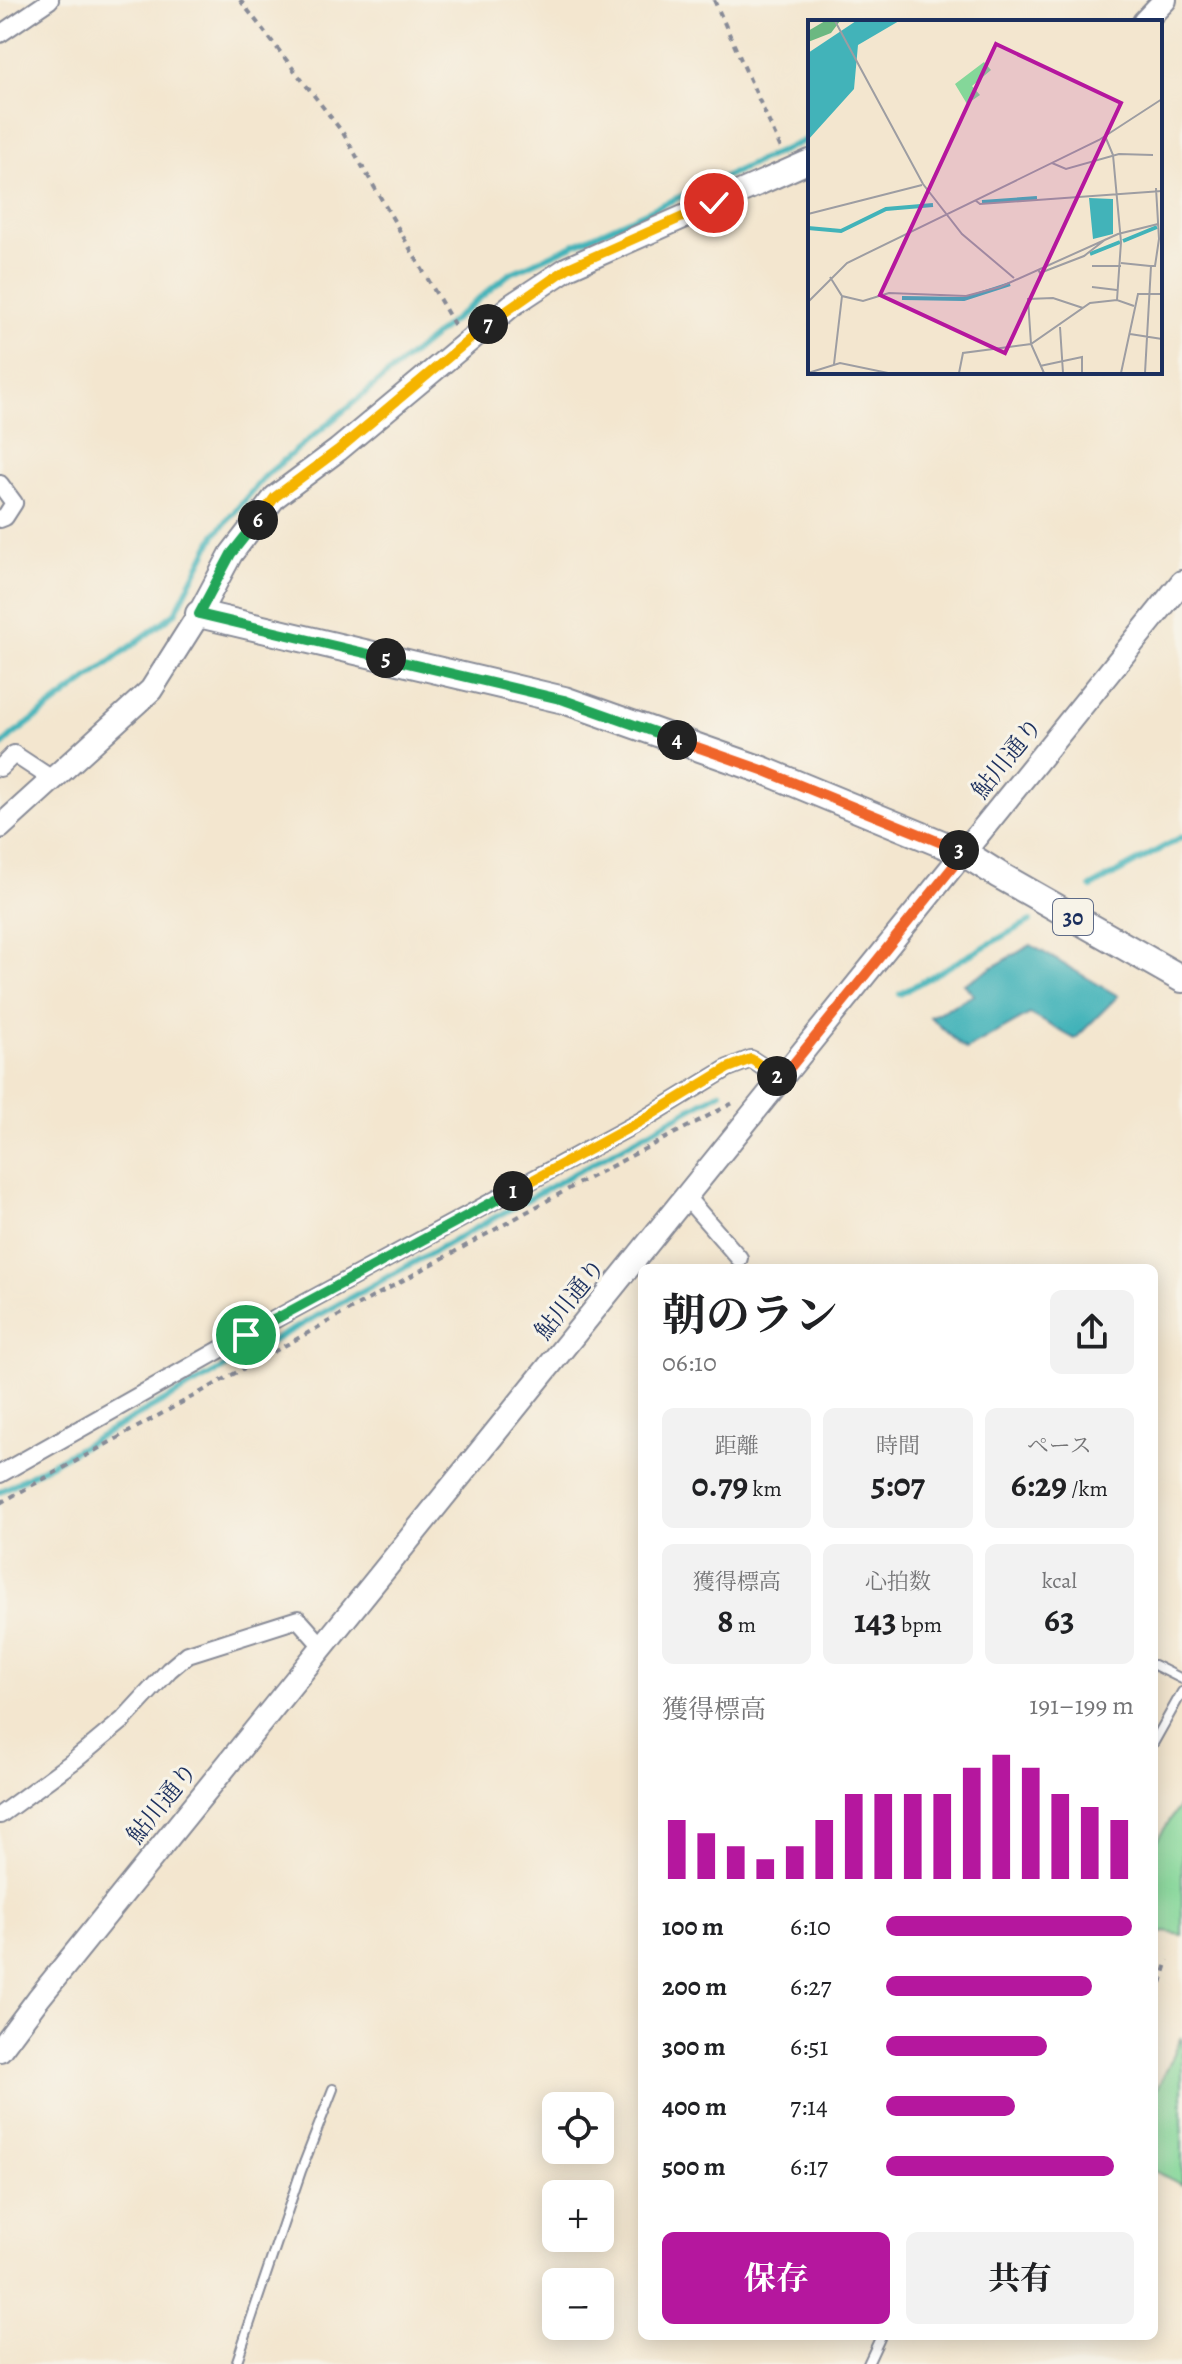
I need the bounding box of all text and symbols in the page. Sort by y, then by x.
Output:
inset map [808,20,1162,374]
pin [680,169,748,237]
icon: check [692,181,736,225]
pin: 7 [468,304,508,344]
text: 7 [483,309,493,339]
pin: 6 [238,500,278,540]
text: 6 [253,505,263,535]
pin: 5 [366,638,406,678]
text: 5 [381,643,391,673]
street label: 鮎川通り [964,711,1050,805]
pin: 4 [657,720,697,760]
text: 4 [672,725,682,755]
pin: 3 [939,830,979,870]
text: 3 [954,835,964,865]
road number: 30 [1053,899,1093,935]
pin: 2 [757,1056,797,1096]
text: 2 [772,1061,782,1091]
pin: 1 [493,1171,533,1211]
text: 1 [509,1176,517,1206]
street label: 鮎川通り [527,1252,613,1346]
text: 朝のラン [662,1285,838,1345]
button: share [1050,1290,1134,1374]
pin [212,1301,280,1369]
icon: arrive [224,1313,268,1357]
text: 06:10 [662,1345,717,1380]
text: 距離 [715,1431,759,1461]
text: 時間 [876,1431,920,1461]
text: ペース [1027,1431,1092,1461]
text: 0.79 [692,1461,748,1508]
text: 5:07 [871,1461,925,1508]
text: 6:29 [1011,1461,1067,1508]
text: km [748,1474,782,1504]
text: /km [1067,1474,1108,1504]
text: kcal [1042,1566,1077,1596]
text: 獲得標高 [693,1567,781,1597]
text: 心拍数 [865,1567,931,1597]
text: 63 [1044,1596,1075,1643]
text: 8 [717,1597,733,1644]
text: 143 [854,1597,897,1644]
text: m [733,1610,756,1640]
text: bpm [897,1610,942,1640]
text: 191–199 m [1029,1688,1134,1723]
text: 獲得標高 [662,1692,766,1727]
street label: 鮎川通り [119,1756,205,1850]
text: 100 m [662,1909,724,1944]
text: 6:10 [790,1909,831,1944]
text: 200 m [662,1969,727,2004]
text: 6:27 [790,1969,831,2004]
text: 300 m [662,2029,726,2064]
text: 6:51 [790,2029,828,2064]
text: 400 m [662,2089,727,2124]
text: 7:14 [790,2089,828,2124]
map controls [542,2092,614,2340]
button: locate [542,2092,614,2164]
text: 500 m [662,2149,726,2184]
text: 6:17 [790,2149,828,2184]
button: + [542,2180,614,2252]
button: 保存 [662,2232,890,2324]
button: 共有 [906,2232,1134,2324]
button: − [542,2268,614,2340]

